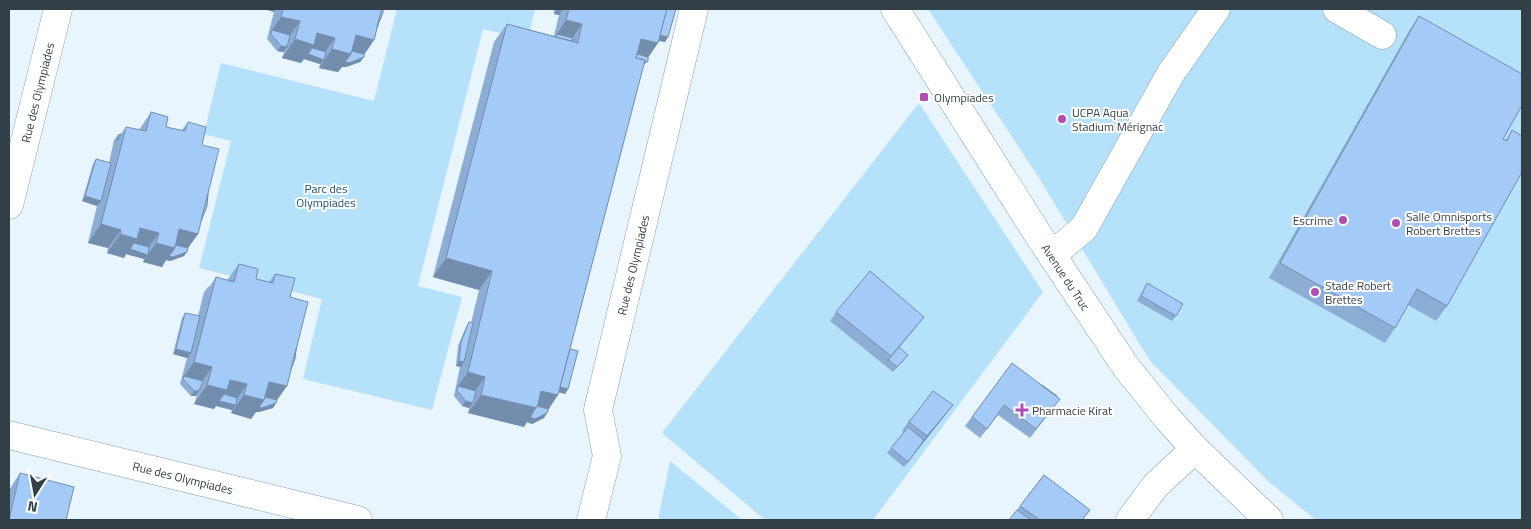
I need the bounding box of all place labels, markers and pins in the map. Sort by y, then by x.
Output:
place label: Olympiades [934,88,994,107]
marker: Olympiades [918,91,930,103]
place label: UCPA Aqua Stadium Mérignac [1072,103,1163,136]
marker: UCPA Aqua Stadium Mérignac [1056,113,1068,125]
place label: Salle Omnisports Robert Brettes [1406,207,1492,240]
place label: Escrime [1293,211,1333,230]
marker: Escrime [1337,214,1349,226]
marker: Salle Omnisports Robert Brettes [1390,217,1402,229]
place label: Stade Robert Brettes [1325,276,1392,309]
marker: Stade Robert Brettes [1309,286,1321,298]
place label: Pharmacie Kirat [1032,401,1113,420]
marker: Pharmacie Kirat [1016,404,1028,416]

